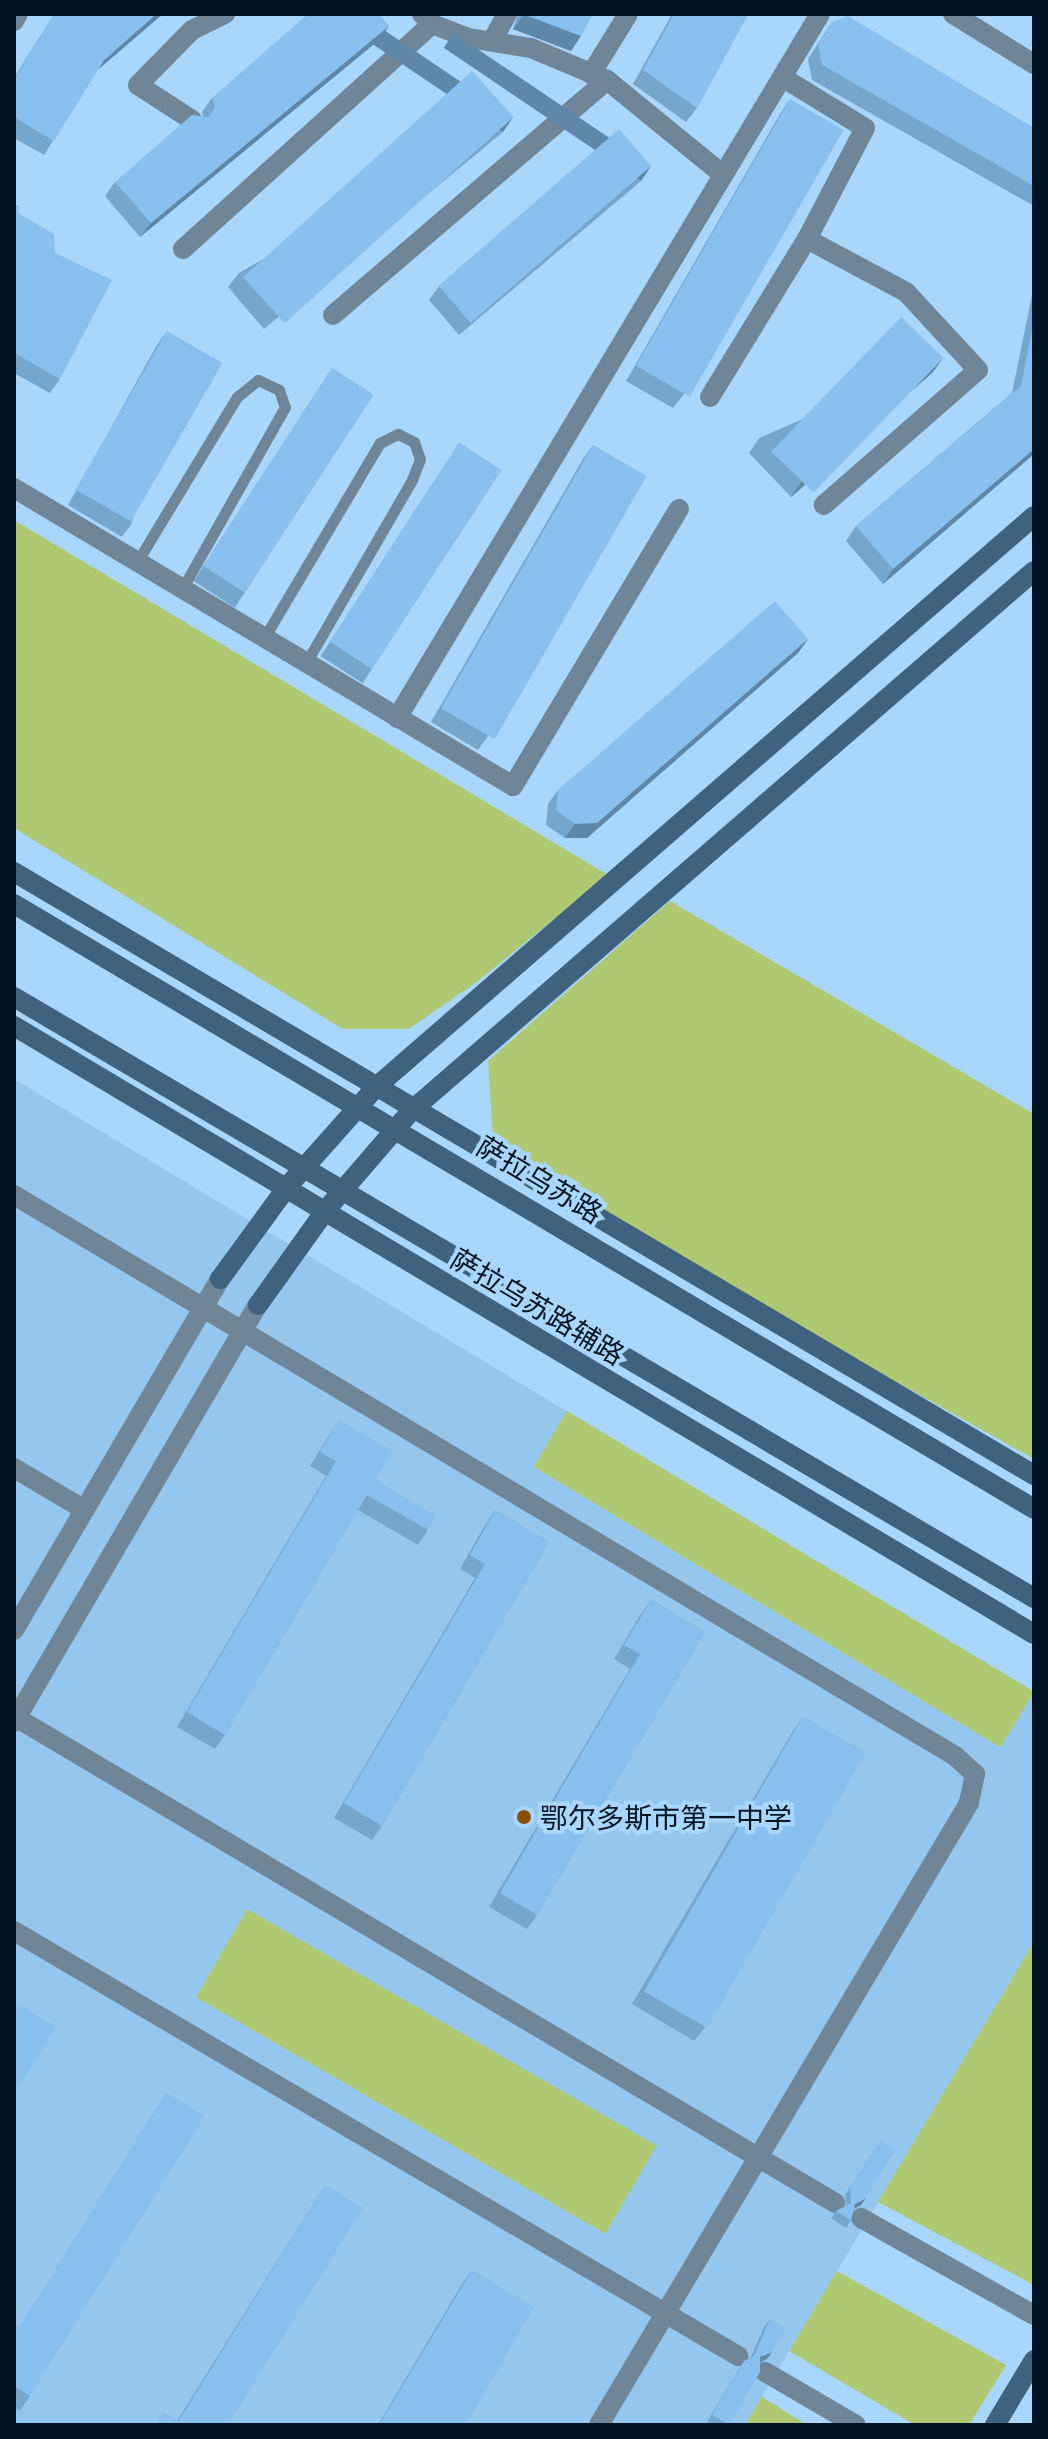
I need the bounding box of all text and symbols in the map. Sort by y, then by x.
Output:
street label: 萨拉乌苏路 [471,1129,609,1229]
street label: 萨拉乌苏路辅路 [445,1241,631,1371]
place label: 鄂尔多斯市第一中学 [540,1800,792,1834]
marker: 鄂尔多斯市第一中学 [515,1808,533,1826]

